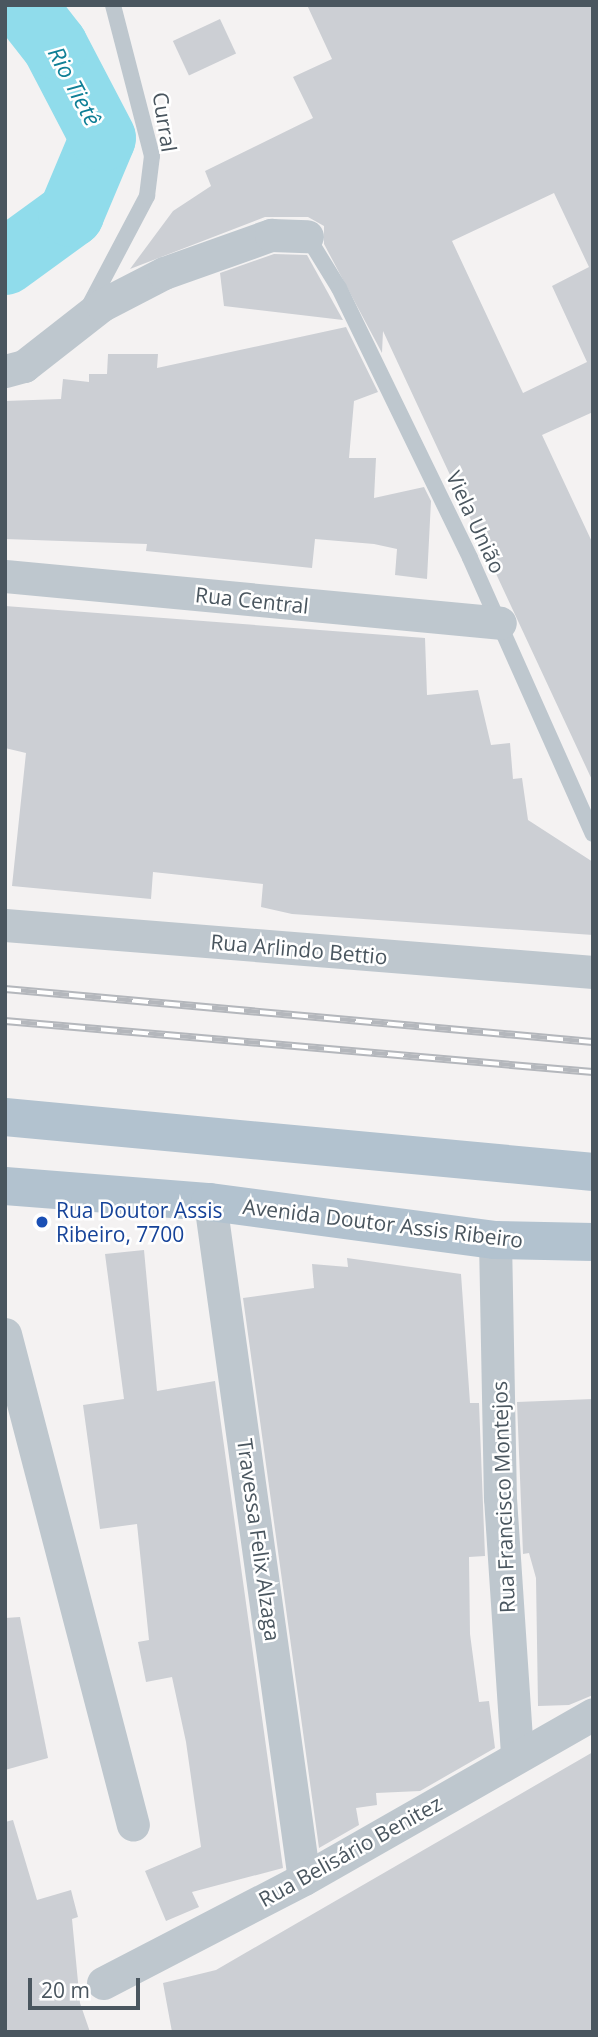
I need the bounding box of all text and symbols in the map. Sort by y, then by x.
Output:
water label: Rio Tietê [43,42,107,130]
street label: Curral [148,90,182,154]
street label: Viela União [441,467,511,577]
street label: Rua Central [194,582,310,618]
street label: Rua Arlindo Bettio [209,929,389,969]
street label: Avenida Doutor Assis Ribeiro [241,1193,525,1253]
place label: Rua Doutor Assis Ribeiro, 7700 [56,1197,222,1247]
marker: Rua Doutor Assis Ribeiro, 7700 [34,1214,50,1230]
street label: Rua Francisco Montejos [486,1381,520,1613]
street label: Travessa Felix Alzaga [232,1437,286,1643]
street label: Rua Belisário Benitez [254,1790,446,1912]
scale bar [32,1964,144,2008]
text: 20 m [41,1976,90,2004]

